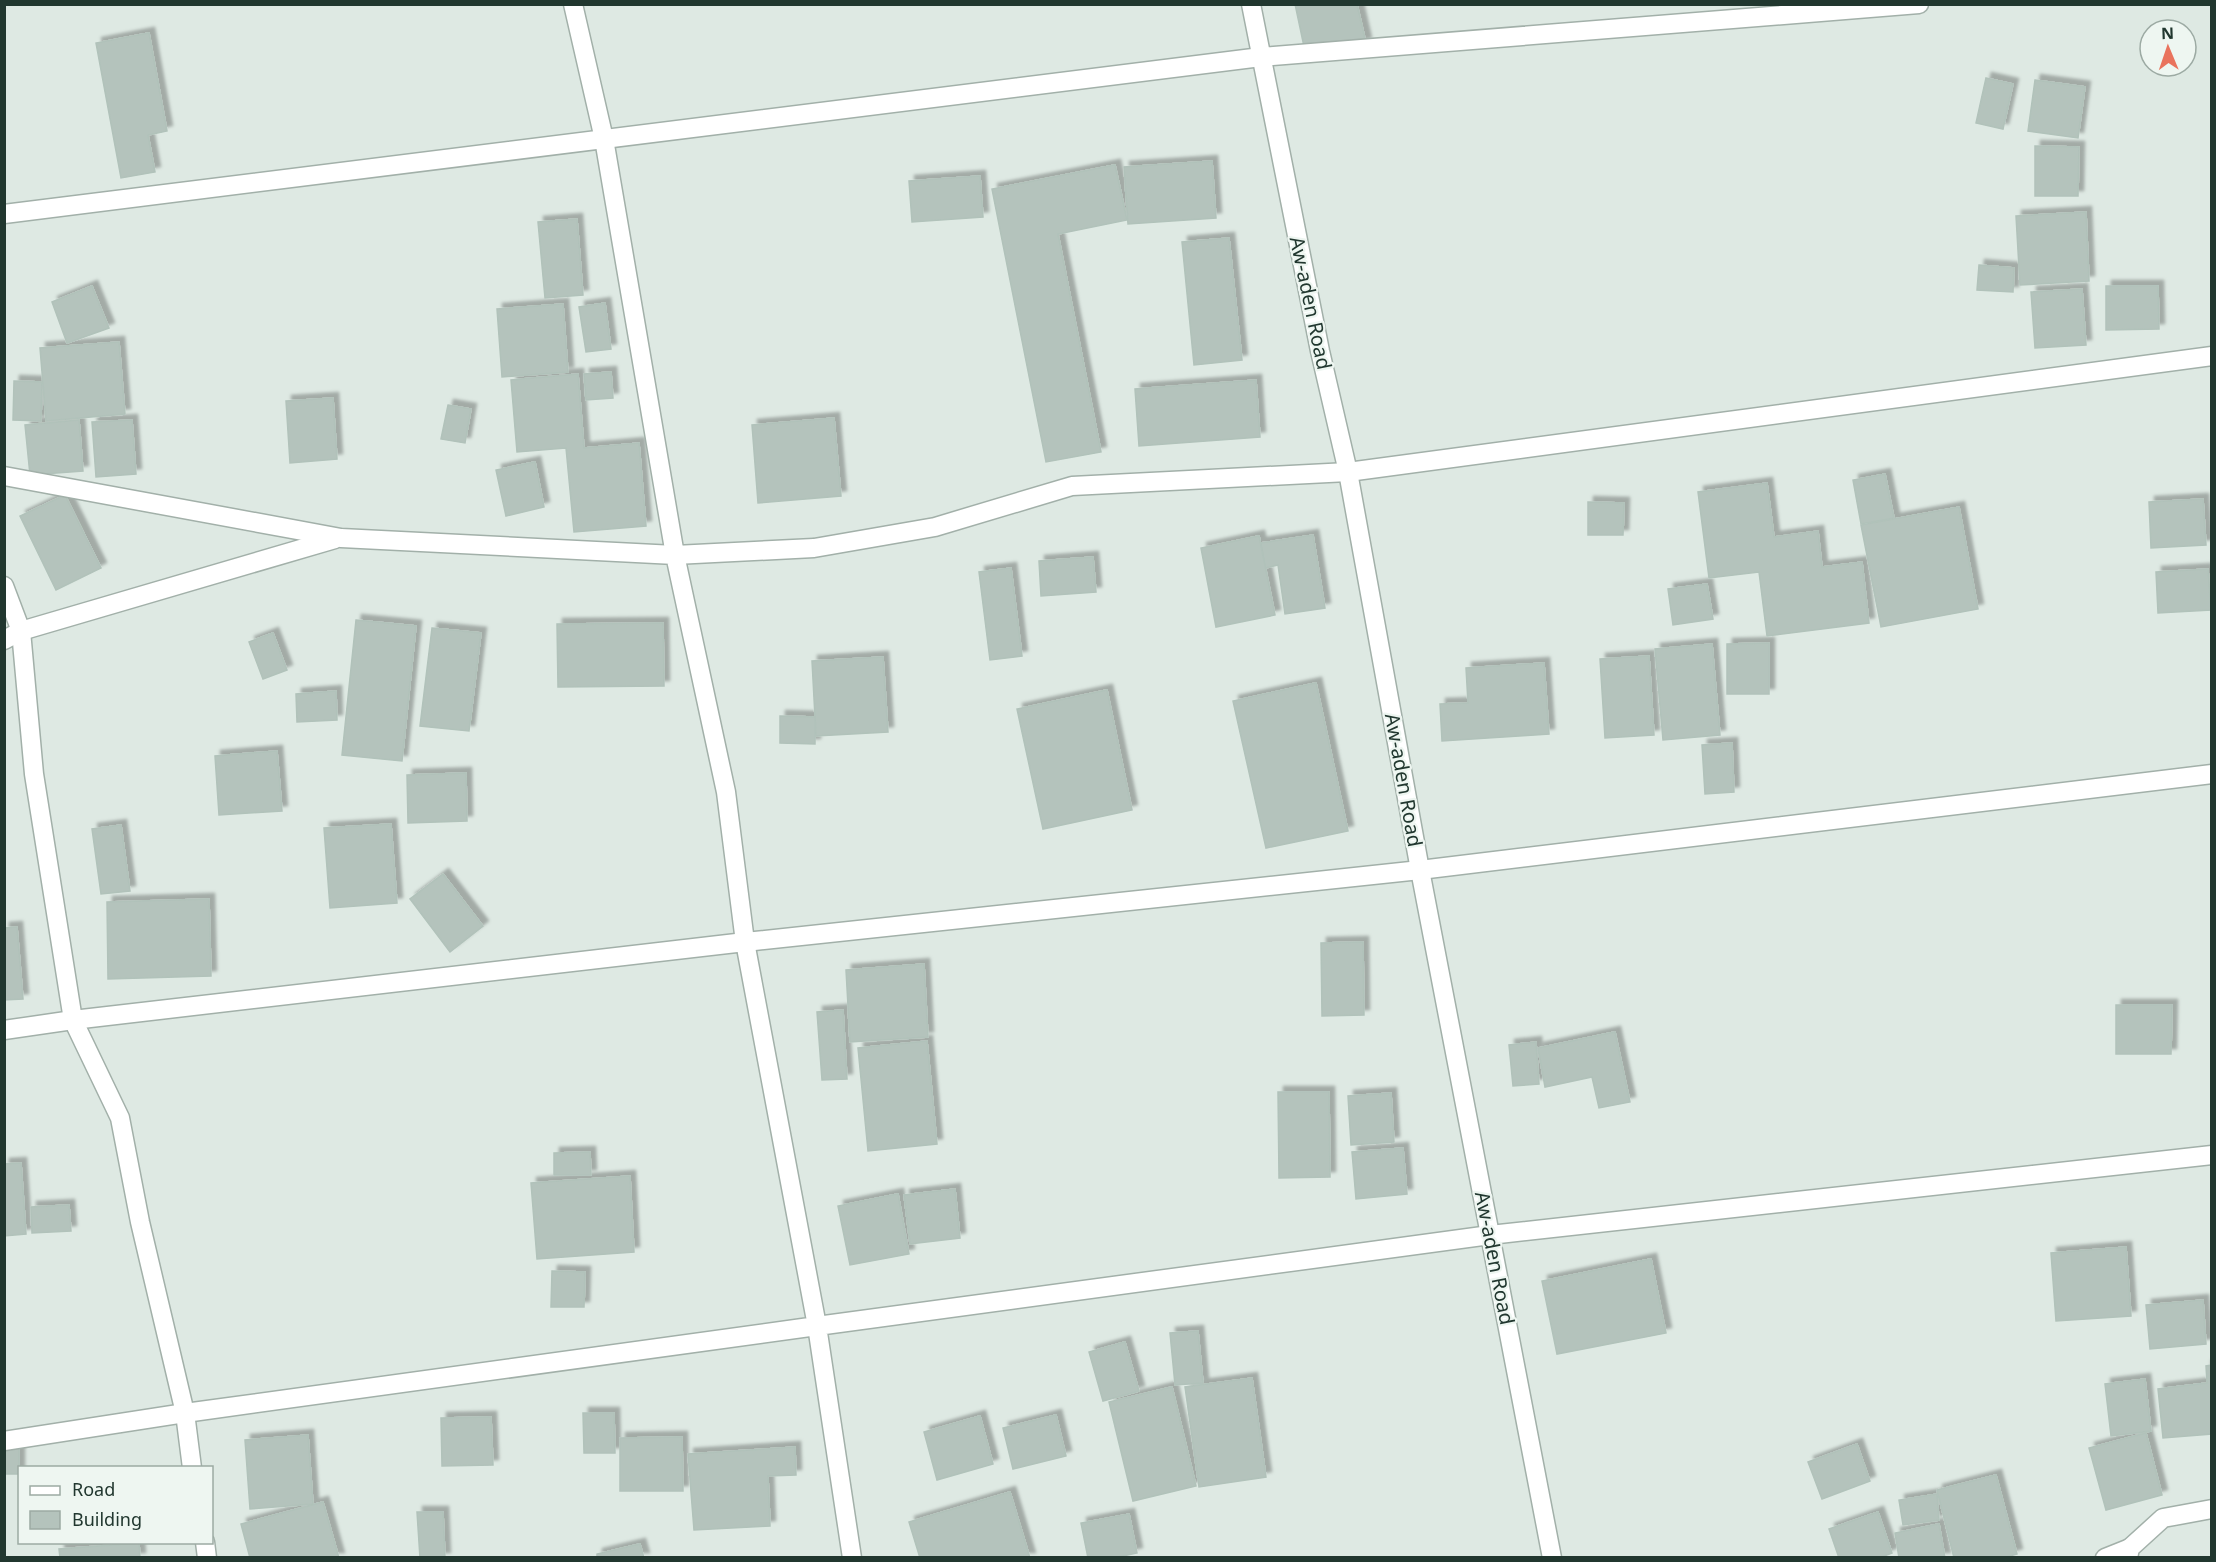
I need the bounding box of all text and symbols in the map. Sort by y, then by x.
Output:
north arrow [2138,18,2198,78]
text: N [2161,22,2174,44]
street label: Aw-aden Road [1284,234,1338,372]
street label: Aw-aden Road [1379,711,1429,849]
street label: Aw-aden Road [1469,1189,1521,1327]
legend [18,1466,213,1544]
text: Road [72,1477,115,1501]
text: Building [72,1507,142,1531]

